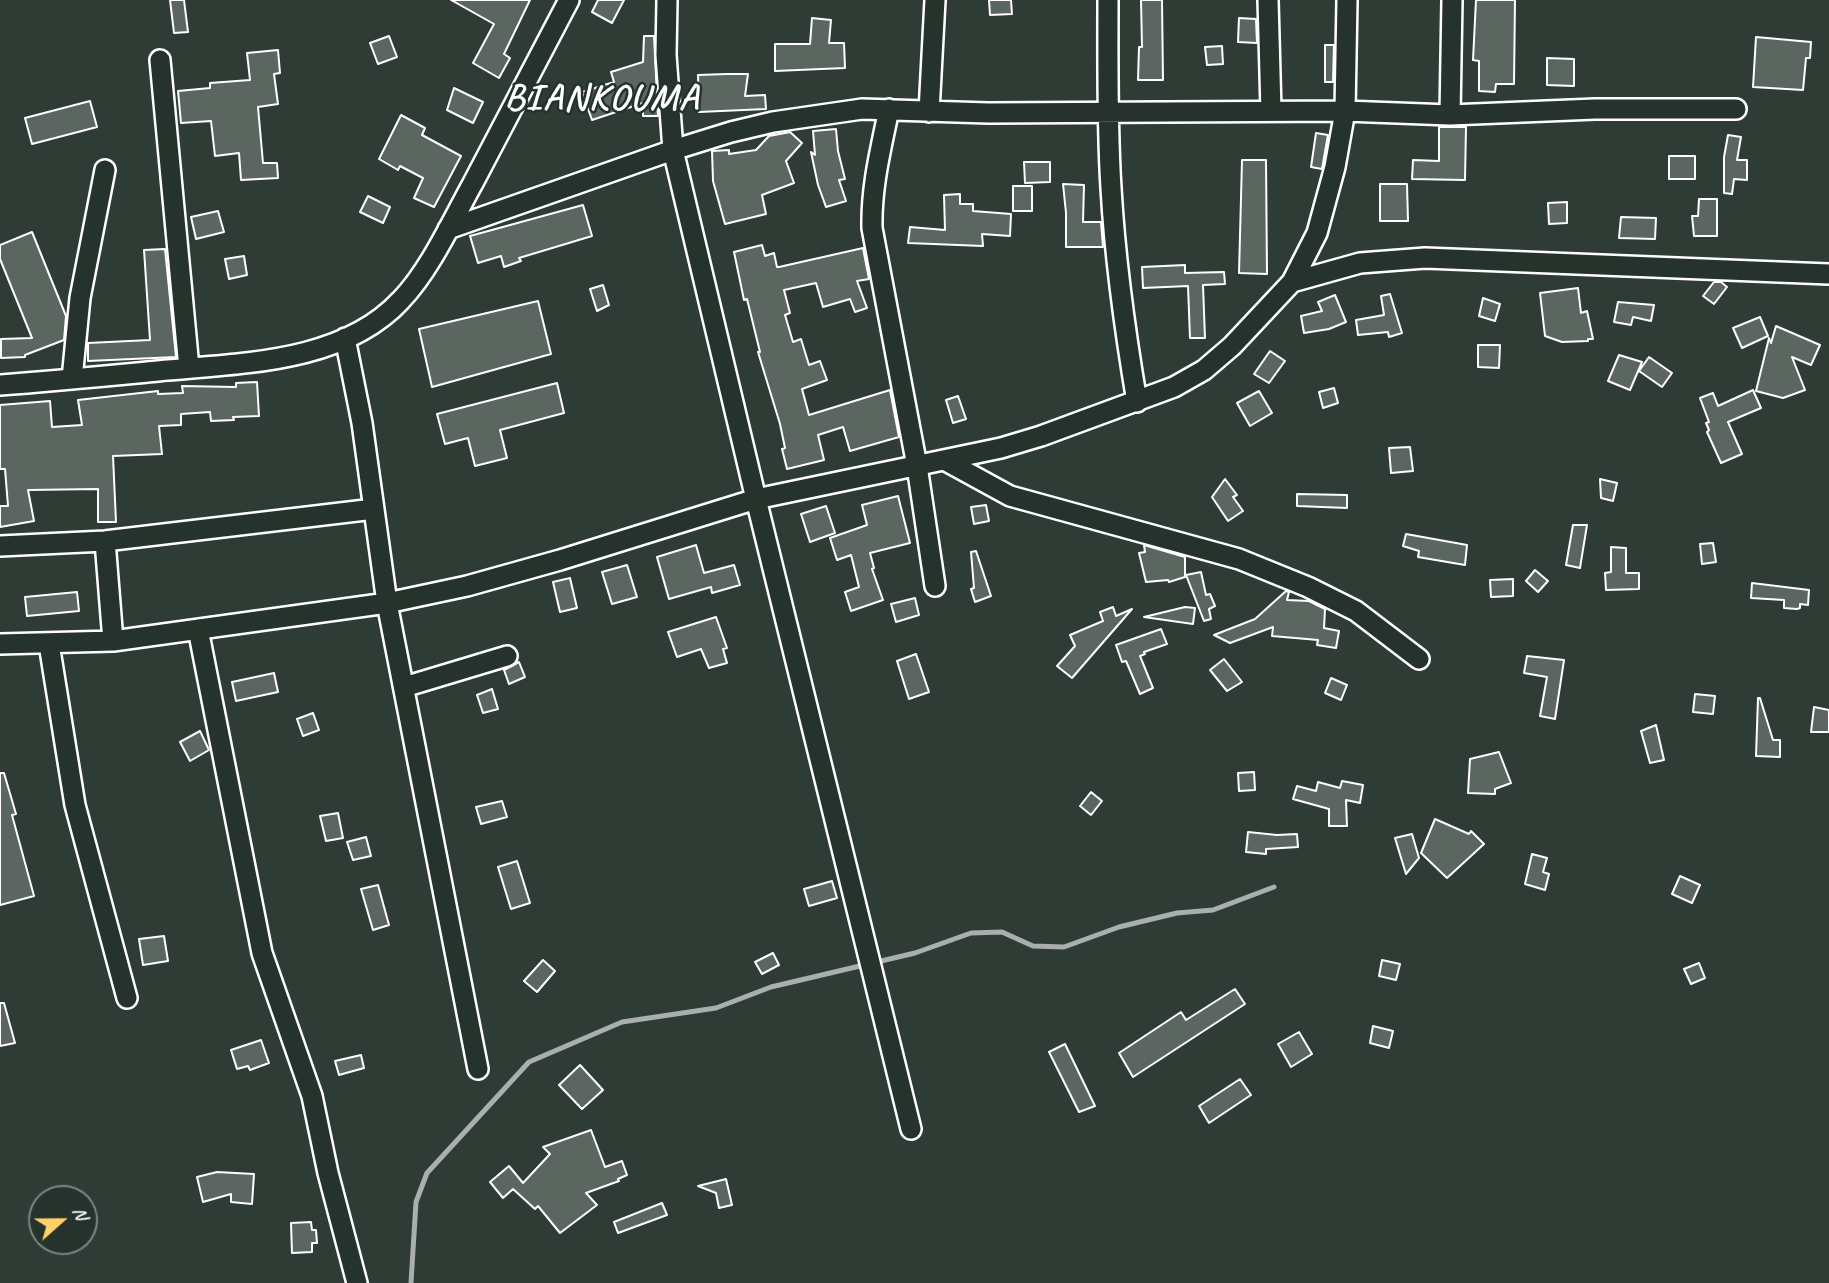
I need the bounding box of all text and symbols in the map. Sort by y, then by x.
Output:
district label: BIANKOUMA [507,77,697,121]
north arrow [28,1185,98,1255]
text: N [67,1203,94,1223]

